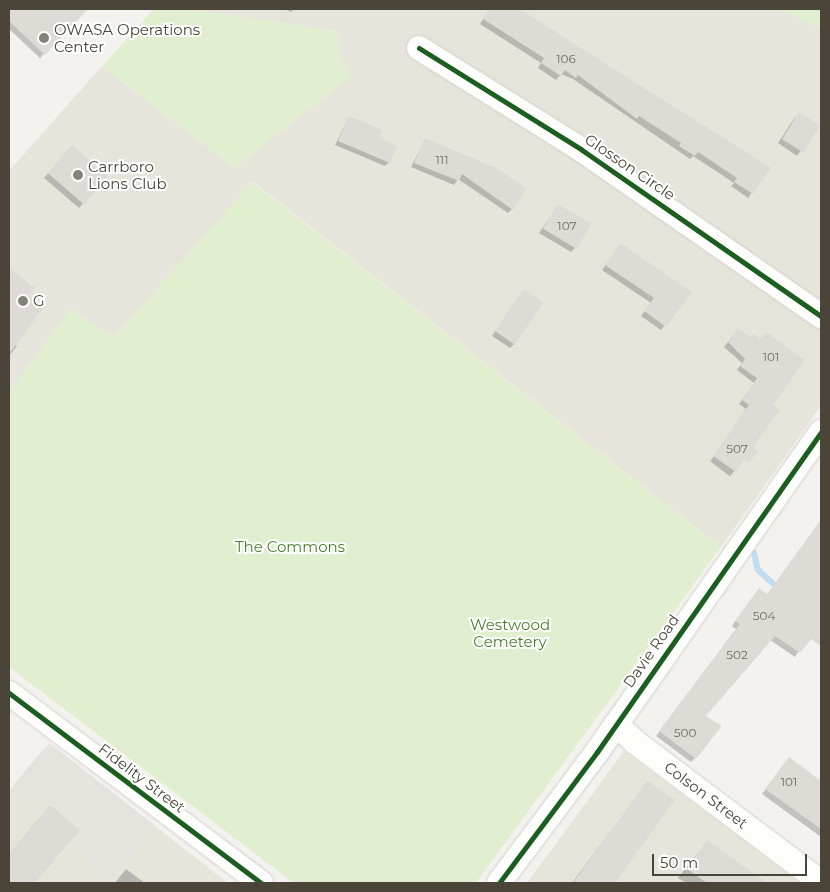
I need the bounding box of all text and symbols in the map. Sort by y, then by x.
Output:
place label: OWASA Operations Center [54,20,200,55]
marker: OWASA Operations Center [38,32,50,44]
house number: 106 [556,52,576,66]
street label: Glosson Circle [581,130,679,204]
house number: 111 [436,153,448,167]
place label: Carrboro Lions Club [88,157,167,192]
marker: Carrboro Lions Club [72,169,84,181]
house number: 107 [557,219,577,233]
place label: G [33,292,45,310]
marker: G [17,295,29,307]
house number: 101 [763,350,779,364]
house number: 507 [726,442,748,456]
park label: The Commons [235,538,345,556]
house number: 504 [753,609,775,623]
street label: Davie Road [619,611,683,691]
park label: Westwood Cemetery [470,615,550,650]
house number: 502 [726,648,748,662]
house number: 500 [674,726,696,740]
street label: Fidelity Street [95,740,189,816]
street label: Colson Street [661,758,751,832]
house number: 101 [781,775,797,789]
scale bar [655,844,810,876]
text: 50 m [660,853,698,872]

